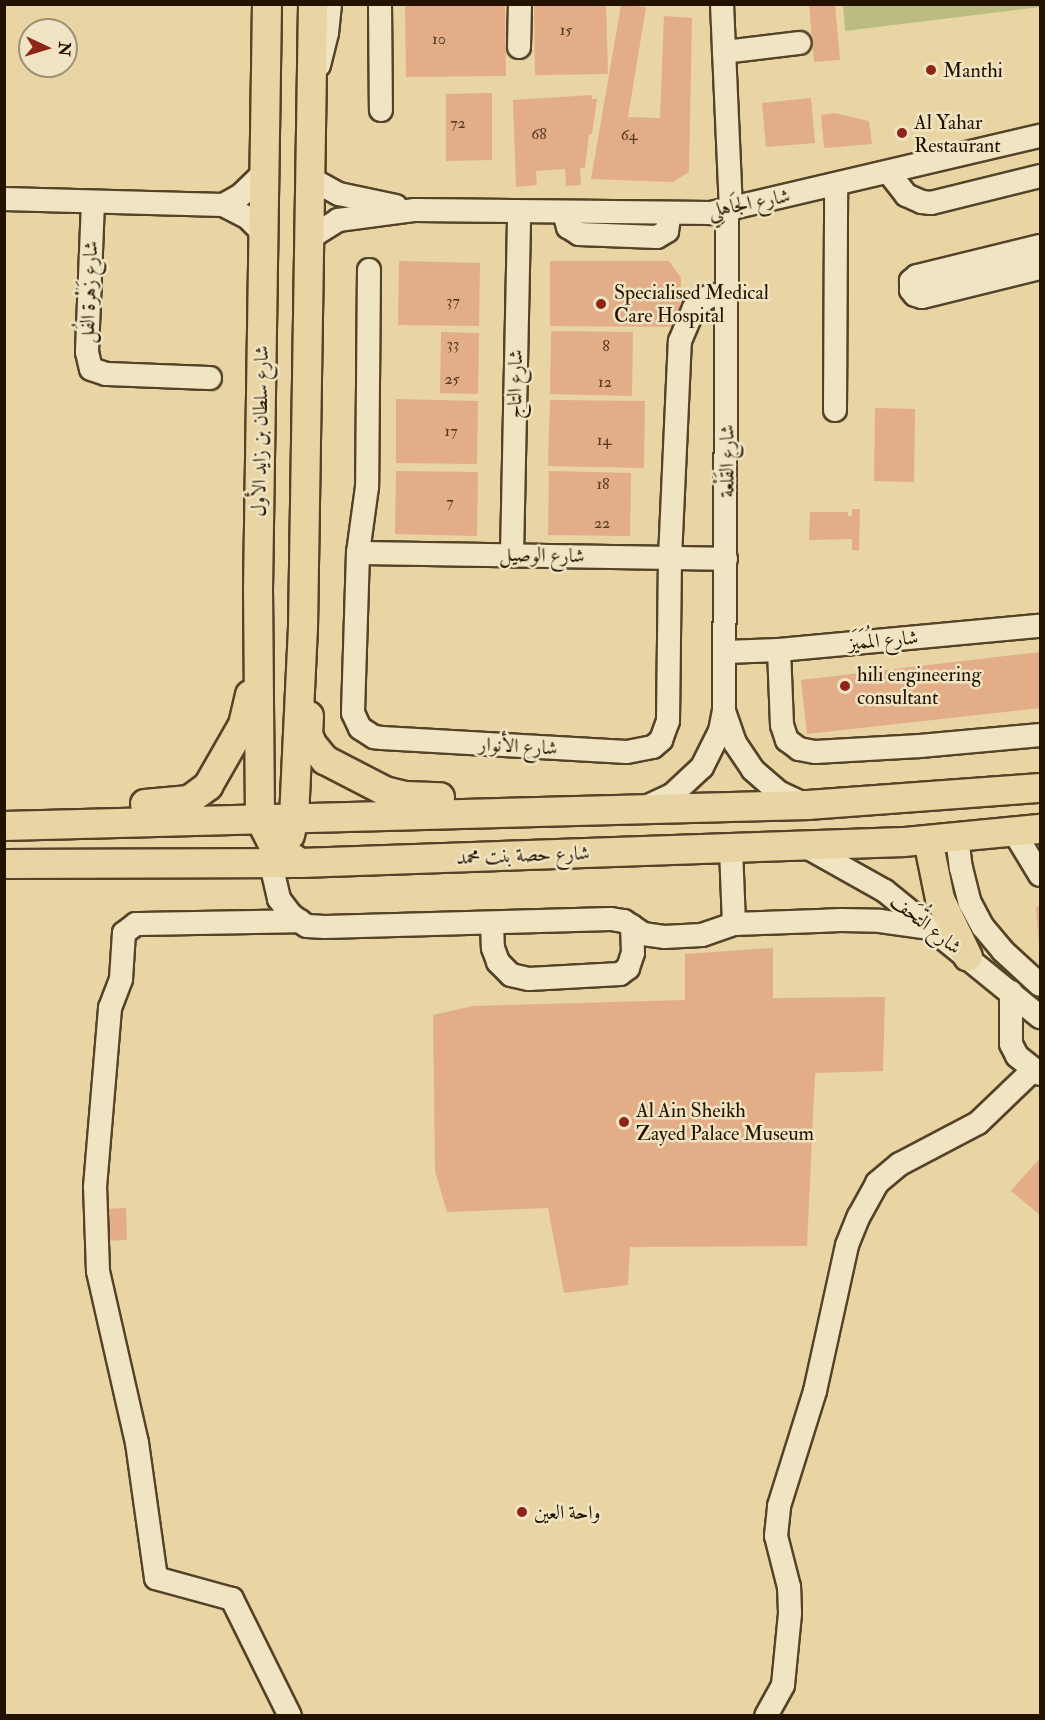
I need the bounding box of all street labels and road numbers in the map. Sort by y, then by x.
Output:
street label: شارع الجَاهلِي [706,183,792,223]
street label: شارع زَهْرة الفُل [75,240,103,344]
street label: شارع سلطان بن زايد الأول [247,345,273,517]
street label: شارع التاج [502,349,528,419]
street label: شارع القَلْعة [715,424,739,498]
street label: شارع الوصيل [499,542,585,568]
street label: شارع المُمَيَز [847,625,919,655]
street label: شارع الأنوار [478,732,558,760]
street label: شارع حصة بنت محمد [456,841,590,869]
street label: شارع التُّحَف [886,889,966,959]

